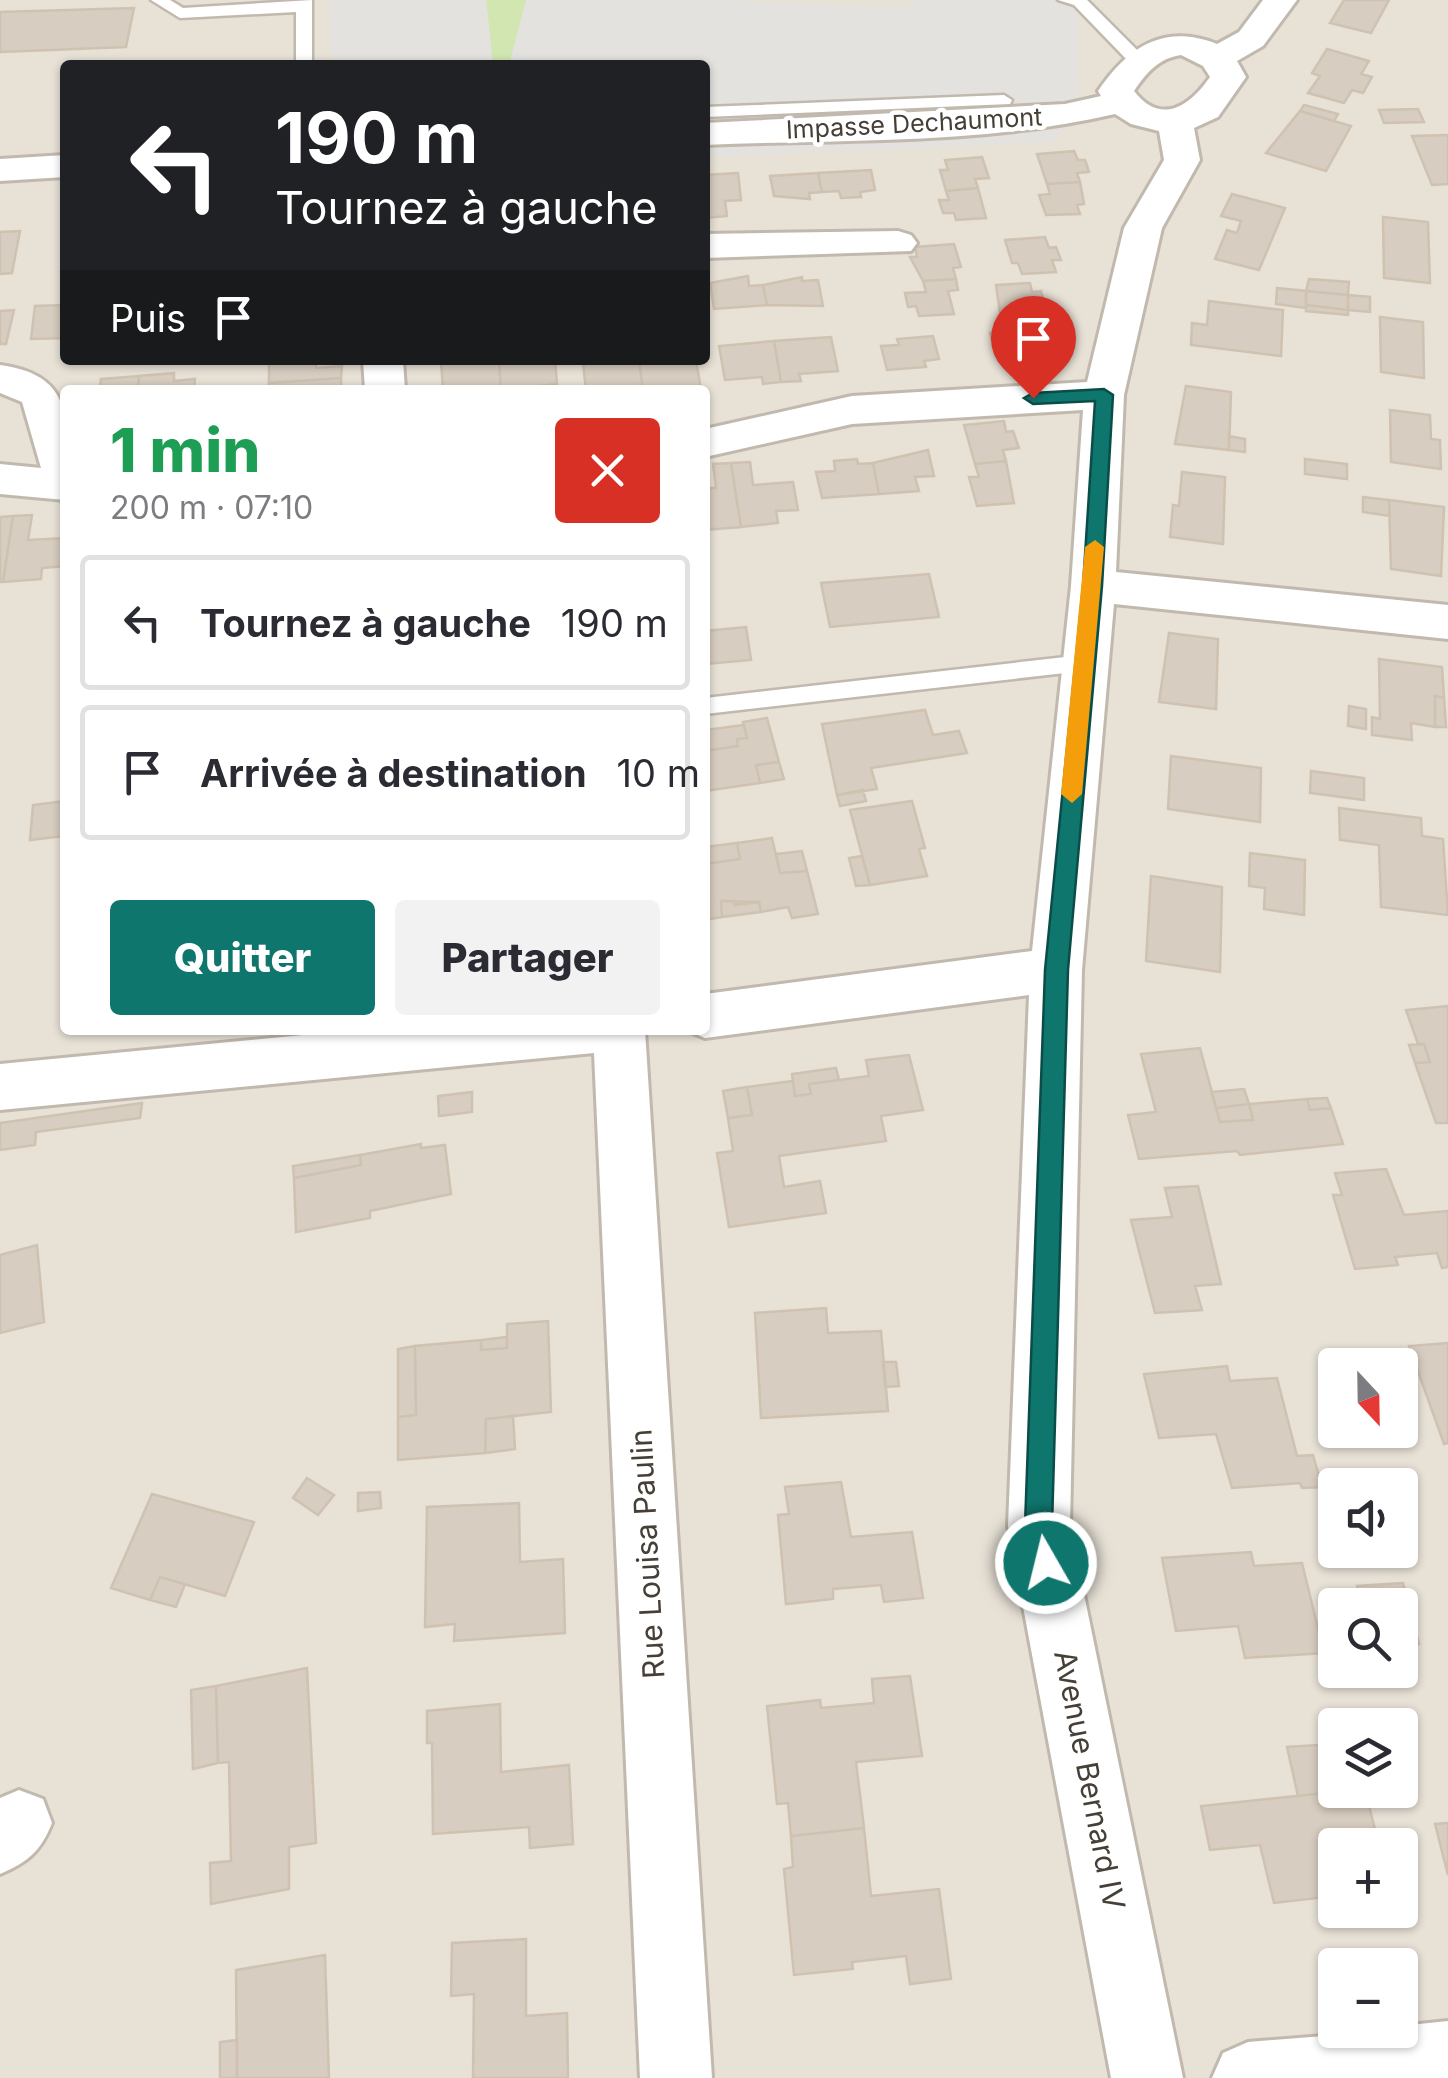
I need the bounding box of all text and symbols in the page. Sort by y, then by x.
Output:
text: 190 m [275,95,478,180]
icon: left [110,100,240,230]
street label: Impasse Dechaumont [785,101,1043,145]
text: Tournez à gauche [275,180,657,235]
icon: arrive [206,290,261,345]
text: Puis [110,295,186,341]
pin [991,296,1076,399]
icon: arrive [1006,311,1061,366]
text: 1 min [110,414,260,486]
button: close [555,418,660,523]
text: 200 m · 07:10 [110,488,313,527]
icon: left [115,595,170,650]
text: Tournez à gauche [200,600,531,646]
text: 190 m [561,600,668,646]
icon: arrive [115,745,170,800]
text: Arrivée à destination [200,750,587,796]
text: 10 m [617,750,700,796]
button: Quitter [110,900,375,1015]
button: Partager [395,900,660,1015]
north arrow [1318,1348,1418,1448]
map controls [1318,1348,1418,2048]
street label: Rue Louisa Paulin [622,1428,672,1680]
button: sound [1318,1468,1418,1568]
position arrow [994,1511,1098,1615]
button: search [1318,1588,1418,1688]
street label: Avenue Bernard IV [1047,1647,1133,1913]
button: layers [1318,1708,1418,1808]
button: + [1318,1828,1418,1928]
button: − [1318,1948,1418,2048]

